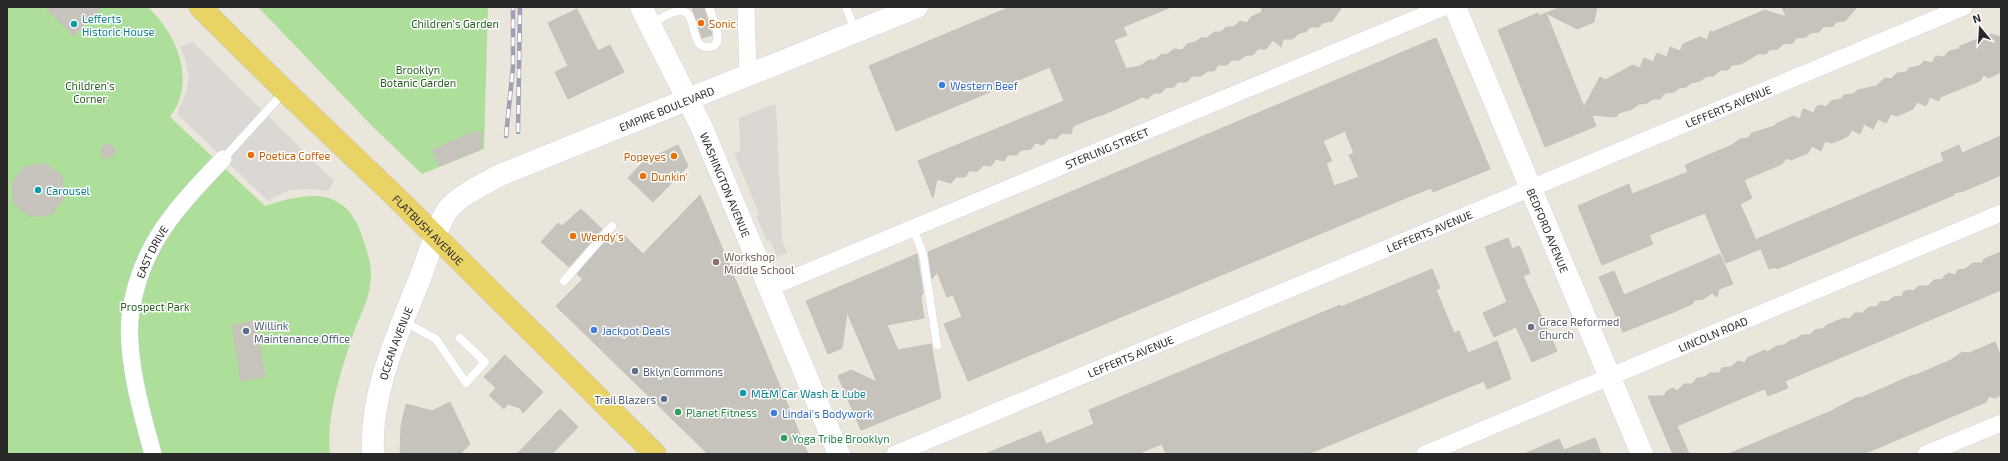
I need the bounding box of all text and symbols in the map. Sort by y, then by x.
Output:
north arrow [1960,8,2000,48]
text: N [1971,11,1983,25]
place label: Lefferts Historic House [82,12,155,38]
park label: Children's Garden [411,17,499,30]
place label: Sonic [709,17,736,30]
marker: Sonic [696,18,706,28]
marker: Lefferts Historic House [69,19,79,29]
park label: Brooklyn Botanic Garden [380,63,456,89]
park label: Children's Corner [65,79,115,105]
place label: Western Beef [950,79,1019,92]
marker: Western Beef [937,80,947,90]
street label: LEFFERTS AVENUE [1683,82,1773,129]
street label: EMPIRE BOULEVARD [617,83,716,133]
street label: STERLING STREET [1063,124,1151,171]
street label: WASHINGTON AVENUE [698,130,754,239]
place label: Poetica Coffee [259,149,331,162]
marker: Poetica Coffee [246,150,256,160]
place label: Popeyes [624,150,666,163]
marker: Popeyes [669,151,679,161]
place label: Dunkin' [651,170,688,183]
marker: Dunkin' [638,171,648,181]
place label: Carousel [46,184,91,197]
marker: Carousel [33,185,43,195]
street label: BEDFORD AVENUE [1525,186,1572,274]
street label: FLATBUSH AVENUE [390,191,467,267]
street label: LEFFERTS AVENUE [1384,207,1474,254]
street label: EAST DRIVE [133,222,170,280]
place label: Wendy's [581,230,624,243]
marker: Wendy's [568,231,578,241]
place label: Workshop Middle School [724,250,795,276]
marker: Workshop Middle School [711,257,721,267]
park label: Prospect Park [120,300,190,313]
street label: OCEAN AVENUE [376,304,414,381]
street label: LINCOLN ROAD [1676,313,1749,354]
place label: Grace Reformed Church [1539,315,1619,341]
place label: Willink Maintenance Office [254,319,350,345]
marker: Grace Reformed Church [1526,322,1536,332]
place label: Jackpot Deals [602,324,671,337]
marker: Jackpot Deals [589,325,599,335]
marker: Willink Maintenance Office [241,326,251,336]
street label: LEFFERTS AVENUE [1085,332,1175,379]
place label: Bklyn Commons [643,365,724,378]
marker: Bklyn Commons [630,366,640,376]
place label: M&M Car Wash & Lube [751,387,866,400]
marker: M&M Car Wash & Lube [738,388,748,398]
place label: Trail Blazers [594,393,656,406]
marker: Trail Blazers [659,394,669,404]
place label: Planet Fitness [686,406,757,419]
marker: Planet Fitness [673,407,683,417]
place label: Lindai's Bodywork [782,407,873,420]
marker: Lindai's Bodywork [769,408,779,418]
place label: Yoga Tribe Brooklyn [792,432,890,445]
marker: Yoga Tribe Brooklyn [779,433,789,443]

